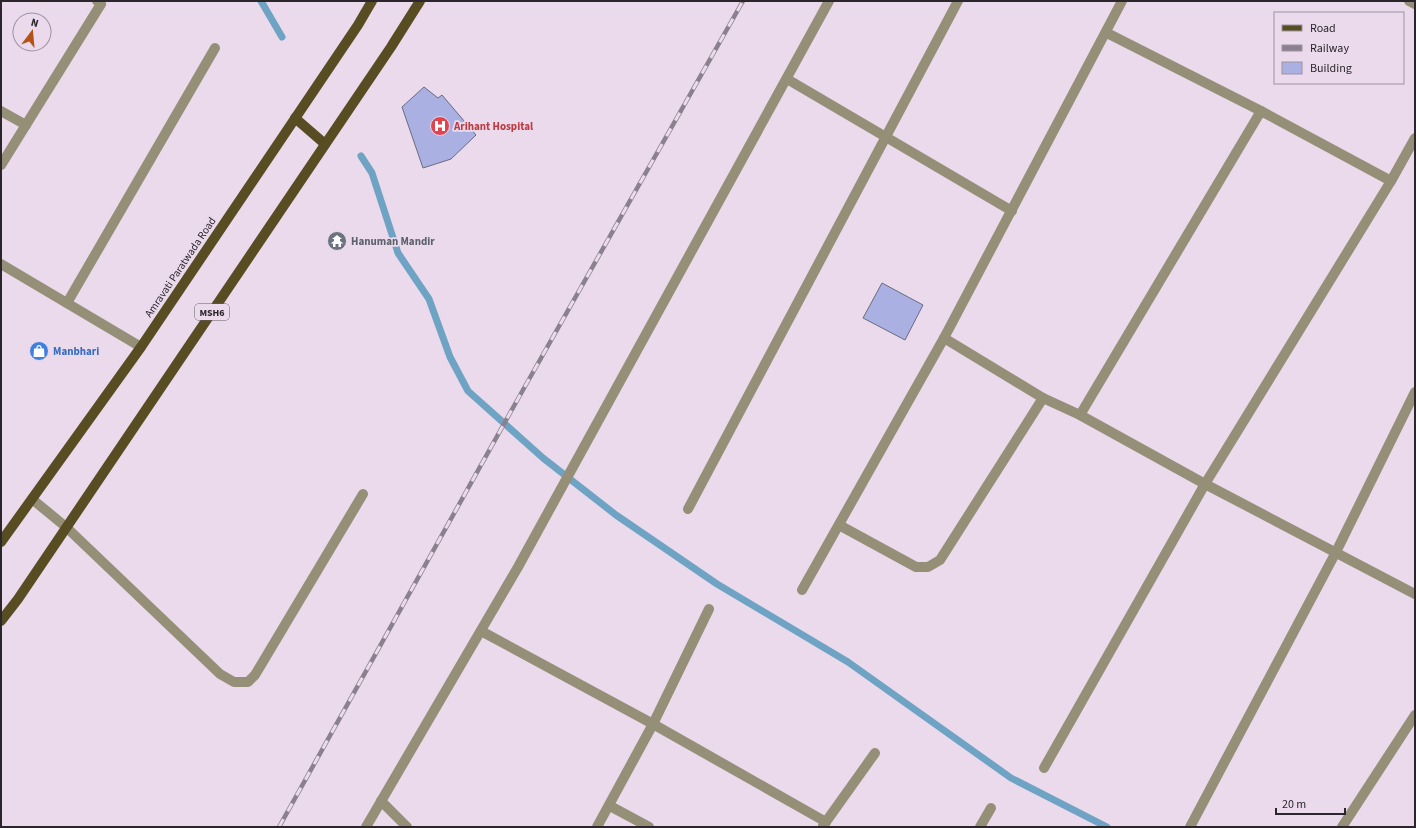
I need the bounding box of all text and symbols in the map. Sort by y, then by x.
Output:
north arrow [12,12,52,52]
legend [1274,12,1404,84]
text: N [29,15,40,31]
text: Road [1310,20,1336,37]
text: Railway [1310,40,1349,57]
text: Building [1310,60,1352,77]
hospital icon: Arihant Hospital [429,115,451,137]
place label: Arihant Hospital [453,119,534,134]
street label: Amravati Paratwada Road [141,214,220,320]
temple icon: Hanuman Mandir [326,230,348,252]
place label: Hanuman Mandir [351,234,435,249]
road number: MSH6 [195,304,229,320]
shop icon: Manbhari [28,340,50,362]
place label: Manbhari [53,344,99,359]
scale bar [1276,790,1345,816]
text: 20 m [1282,796,1306,813]

